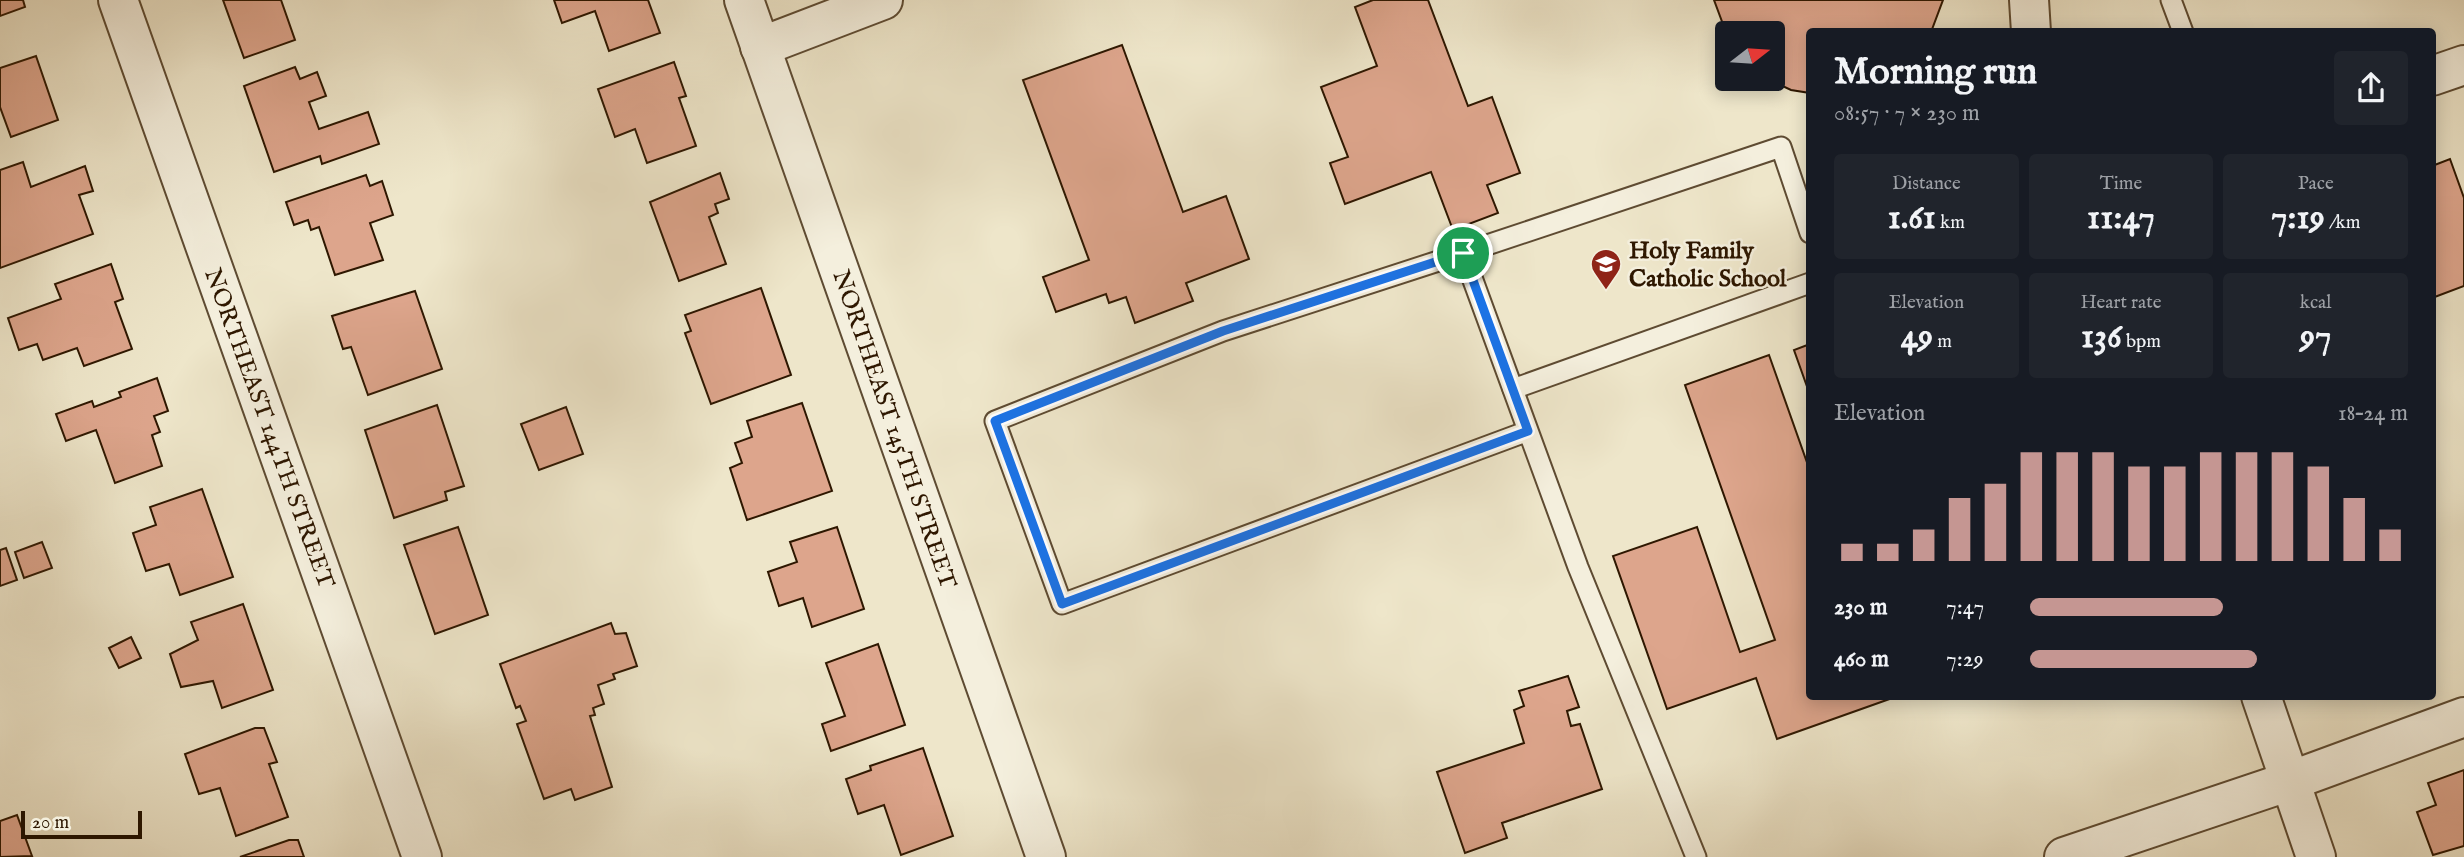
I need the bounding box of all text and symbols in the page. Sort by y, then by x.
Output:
north arrow [1715,21,1785,91]
map controls [1715,21,1785,91]
text: Morning run [1834,49,2037,97]
button: share [2334,51,2408,125]
text: 08:57 · 7 × 230 m [1834,99,1980,128]
text: Distance [1892,172,1961,196]
text: Time [2100,172,2142,196]
text: Pace [2298,172,2334,196]
text: 1.61 [1888,196,1936,241]
text: 11:47 [2087,196,2155,241]
text: 7:19 [2271,196,2325,241]
text: km [1936,211,1965,235]
text: /km [2325,211,2360,235]
pin [1433,223,1493,283]
icon: arrive [1444,234,1482,272]
place label: Holy Family Catholic School [1629,236,1787,295]
school or university icon: Holy Family Catholic School [1589,247,1623,291]
street label: NORTHEAST 144TH STREET [196,264,341,593]
street label: NORTHEAST 145TH STREET [824,266,963,593]
text: Elevation [1889,291,1964,315]
text: Heart rate [2080,291,2162,315]
text: kcal [2300,291,2332,315]
text: 49 [1901,315,1933,360]
text: 136 [2081,315,2122,360]
text: 97 [2300,315,2331,360]
text: m [1933,330,1952,354]
text: bpm [2122,330,2161,354]
text: Elevation [1834,399,1925,428]
text: 18–24 m [2338,399,2408,428]
text: 230 m [1834,593,1887,622]
text: 7:47 [1946,593,1984,622]
text: 460 m [1834,645,1889,674]
text: 7:29 [1946,645,1984,674]
scale bar [21,808,142,840]
text: 20 m [32,811,69,835]

